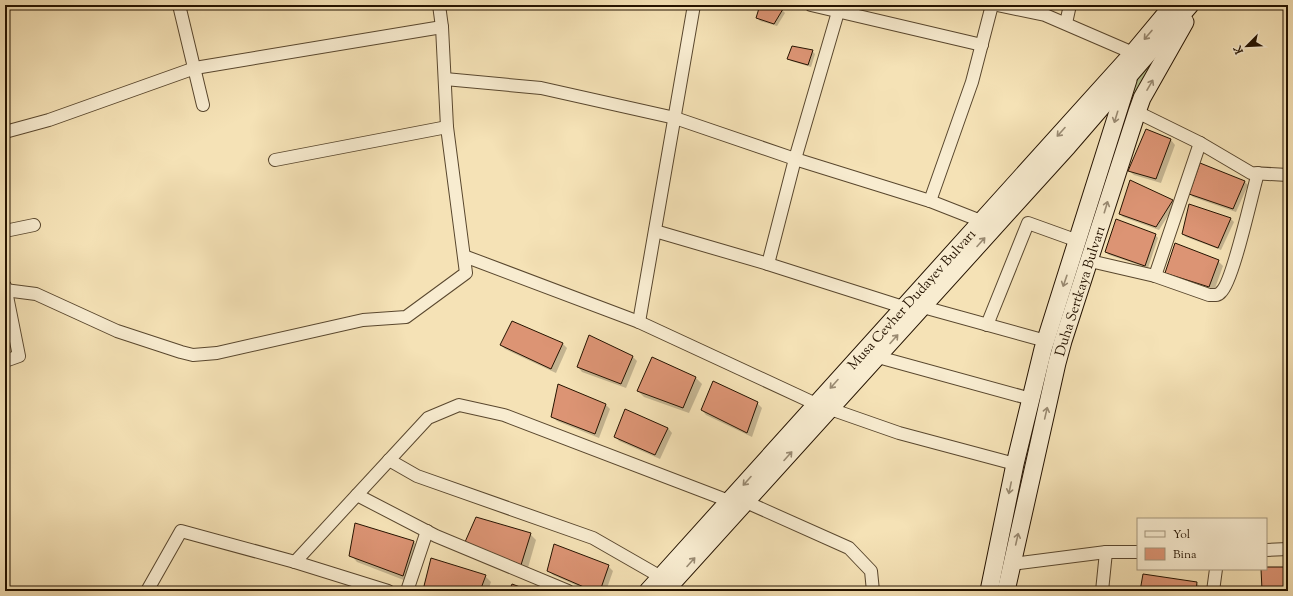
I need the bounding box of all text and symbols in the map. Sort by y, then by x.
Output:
north arrow [1227,26,1267,66]
one-way arrow [1143,29,1152,40]
text: K [1230,43,1248,57]
one-way arrow [1146,79,1154,91]
one-way arrow [1112,111,1119,124]
one-way arrow [1057,126,1066,137]
one-way arrow [1103,202,1111,214]
street label: Duha Sertkaya Bulvarı [1051,224,1111,359]
street label: Musa Cevher Dudayev Bulvarı [844,226,981,375]
one-way arrow [977,237,986,247]
one-way arrow [1061,275,1068,288]
one-way arrow [890,334,899,344]
one-way arrow [830,379,839,389]
one-way arrow [1042,406,1050,419]
one-way arrow [783,451,793,461]
one-way arrow [742,476,752,486]
one-way arrow [1006,481,1014,494]
legend [1137,518,1267,570]
text: Yol [1173,526,1191,544]
one-way arrow [1014,533,1022,546]
text: Bina [1173,546,1197,564]
one-way arrow [686,557,696,567]

